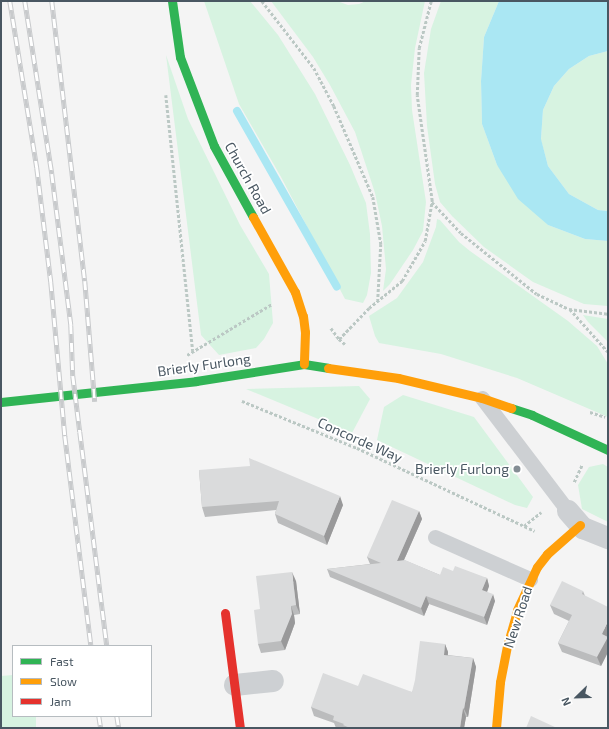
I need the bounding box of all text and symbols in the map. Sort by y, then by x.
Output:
street label: Church Road [221,139,275,217]
street label: Brierly Furlong [156,350,252,380]
street label: Concorde Way [315,414,405,466]
place label: Brierly Furlong [415,461,509,477]
marker: Brierly Furlong [512,464,522,474]
street label: New Road [500,584,536,650]
legend [12,645,152,717]
text: Fast [50,654,73,668]
text: Slow [50,674,77,688]
north arrow [557,677,597,717]
text: Jam [50,694,71,708]
text: N [558,696,573,708]

